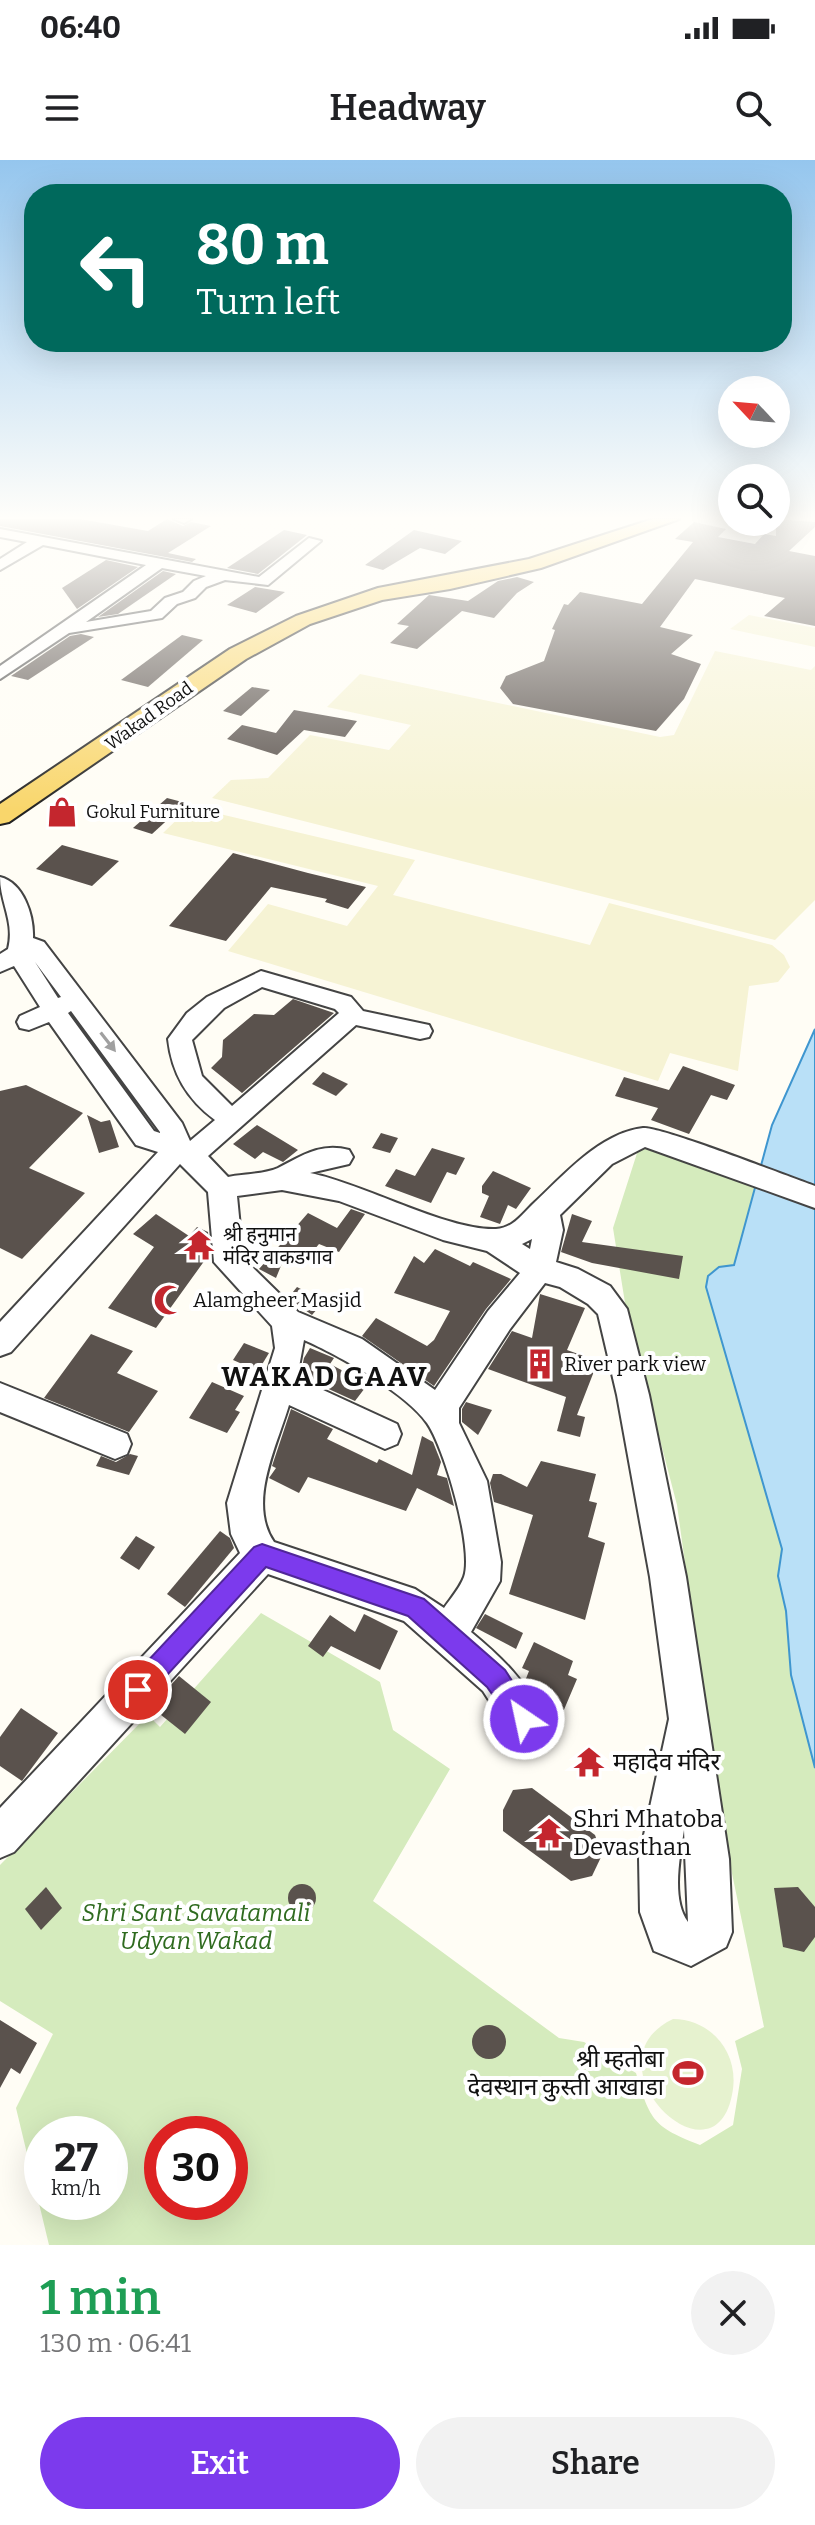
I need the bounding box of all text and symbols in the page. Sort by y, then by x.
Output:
text: 06:40 [40,10,121,46]
icon: menu [40,86,84,130]
text: Headway [329,86,486,130]
icon: search [731,86,775,130]
text: 80 m [196,212,329,279]
icon: left [64,216,168,320]
text: Turn left [196,280,340,324]
north arrow [718,376,790,448]
map controls [718,376,790,536]
button: search [718,464,790,536]
street label: Wakad Road [101,677,197,755]
shop icon: Gokul Furniture [45,795,79,829]
place label: Gokul Furniture [86,801,220,823]
one-way arrow [99,1032,115,1052]
place label: श्री हनुमान मंदिर वाकडगाव [223,1222,334,1269]
temple icon: श्री हनुमान मंदिर वाकडगाव [182,1228,216,1262]
mosque icon: Alamgheer Masjid [152,1283,186,1317]
place label: Alamgheer Masjid [193,1288,362,1313]
building icon: River park view [523,1347,557,1381]
place label: River park view [564,1352,707,1376]
district label: WAKAD GAAV [221,1360,429,1393]
pin [104,1656,172,1724]
icon: arrive [116,1668,160,1712]
position arrow [482,1677,566,1761]
temple icon: महादेव मंदिर [572,1745,606,1779]
place label: महादेव मंदिर [613,1748,722,1776]
place label: Shri Mhatoba Devasthan [573,1805,723,1861]
temple icon: Shri Mhatoba Devasthan [532,1816,566,1850]
park label: Shri Sant Savatamali Udyan Wakad [82,1899,311,1955]
place label: श्री म्हतोबा देवस्थान कुस्ती आखाडा [467,2045,665,2102]
sports icon: श्री म्हतोबा देवस्थान कुस्ती आखाडा [671,2056,705,2090]
speed limit sign: 30 [144,2116,248,2220]
text: 27 [54,2134,98,2182]
text: km/h [51,2176,101,2200]
text: 1 min [40,2269,161,2327]
button: close [691,2271,775,2355]
text: 130 m · 06:41 [40,2328,191,2359]
button: Exit [40,2417,400,2509]
button: Share [416,2417,775,2509]

